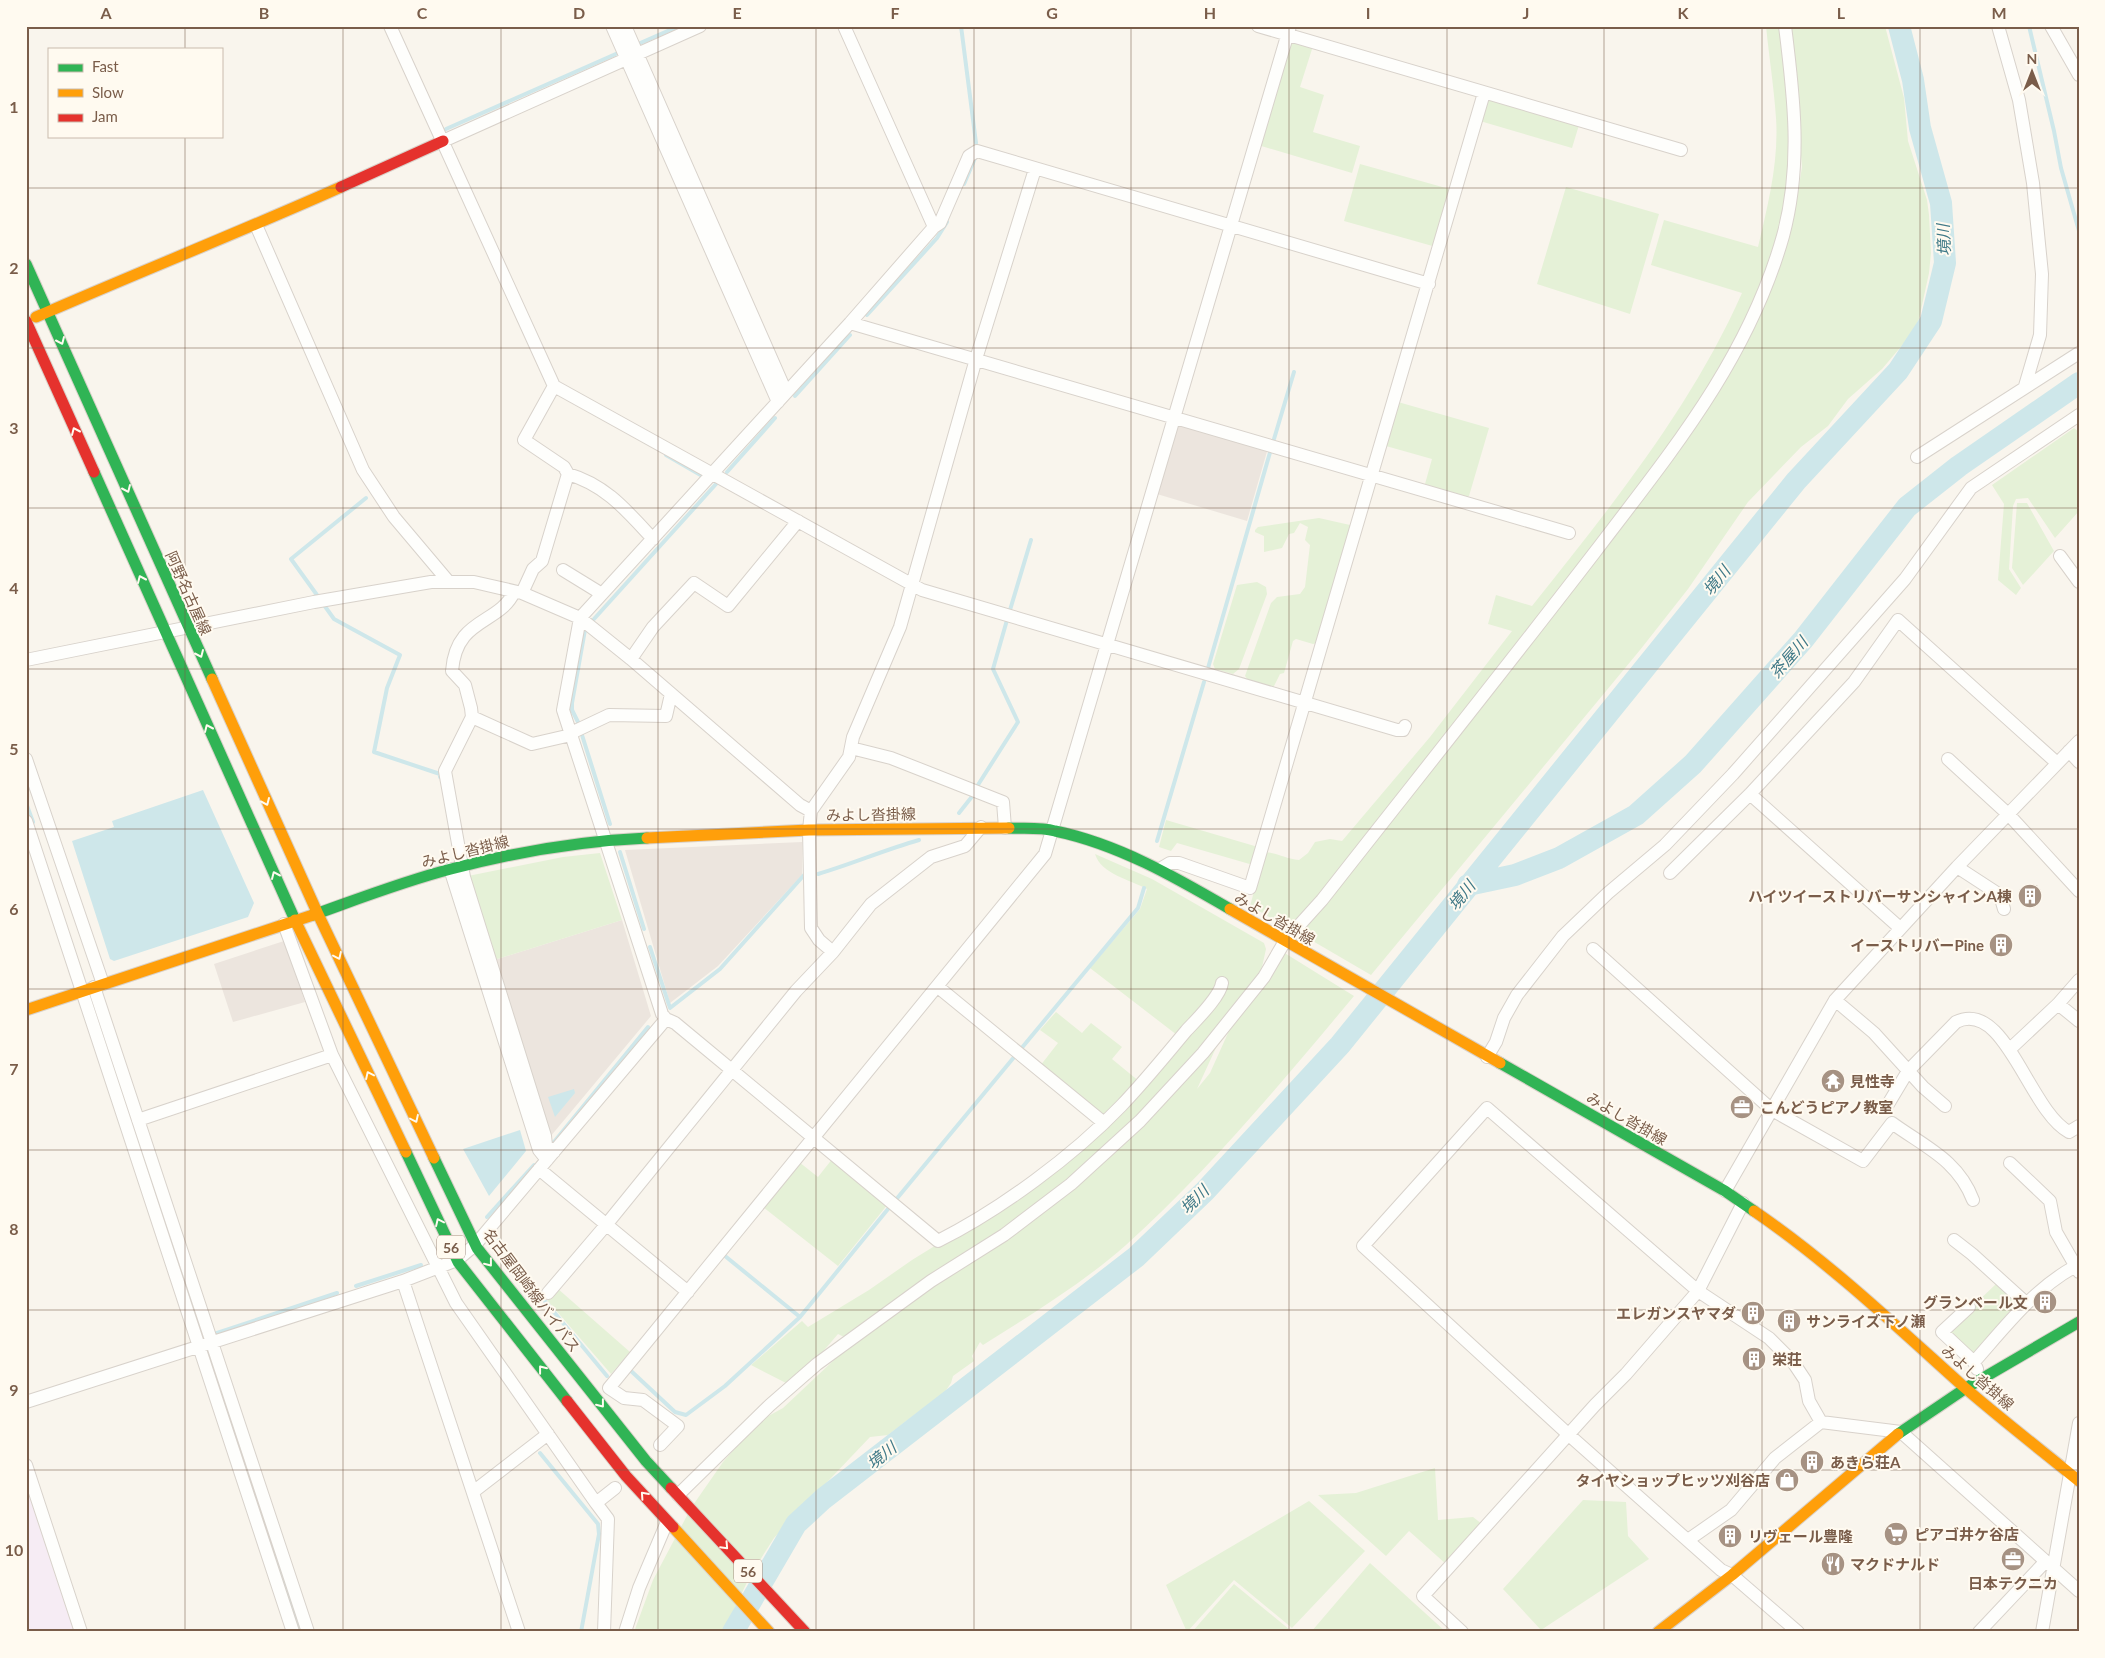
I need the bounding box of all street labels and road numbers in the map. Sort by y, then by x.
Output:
street label: 阿野名古屋線 [162,548,216,638]
street label: みよし沓掛線 [826,804,916,824]
street label: みよし沓掛線 [419,831,511,871]
street label: みよし沓掛線 [1232,888,1318,948]
street label: みよし沓掛線 [1584,1088,1670,1148]
street label: 名古屋岡崎線バイパス [480,1225,584,1355]
road number: 56 [437,1236,465,1258]
street label: みよし沓掛線 [1938,1341,2018,1413]
road number: 56 [734,1560,762,1582]

